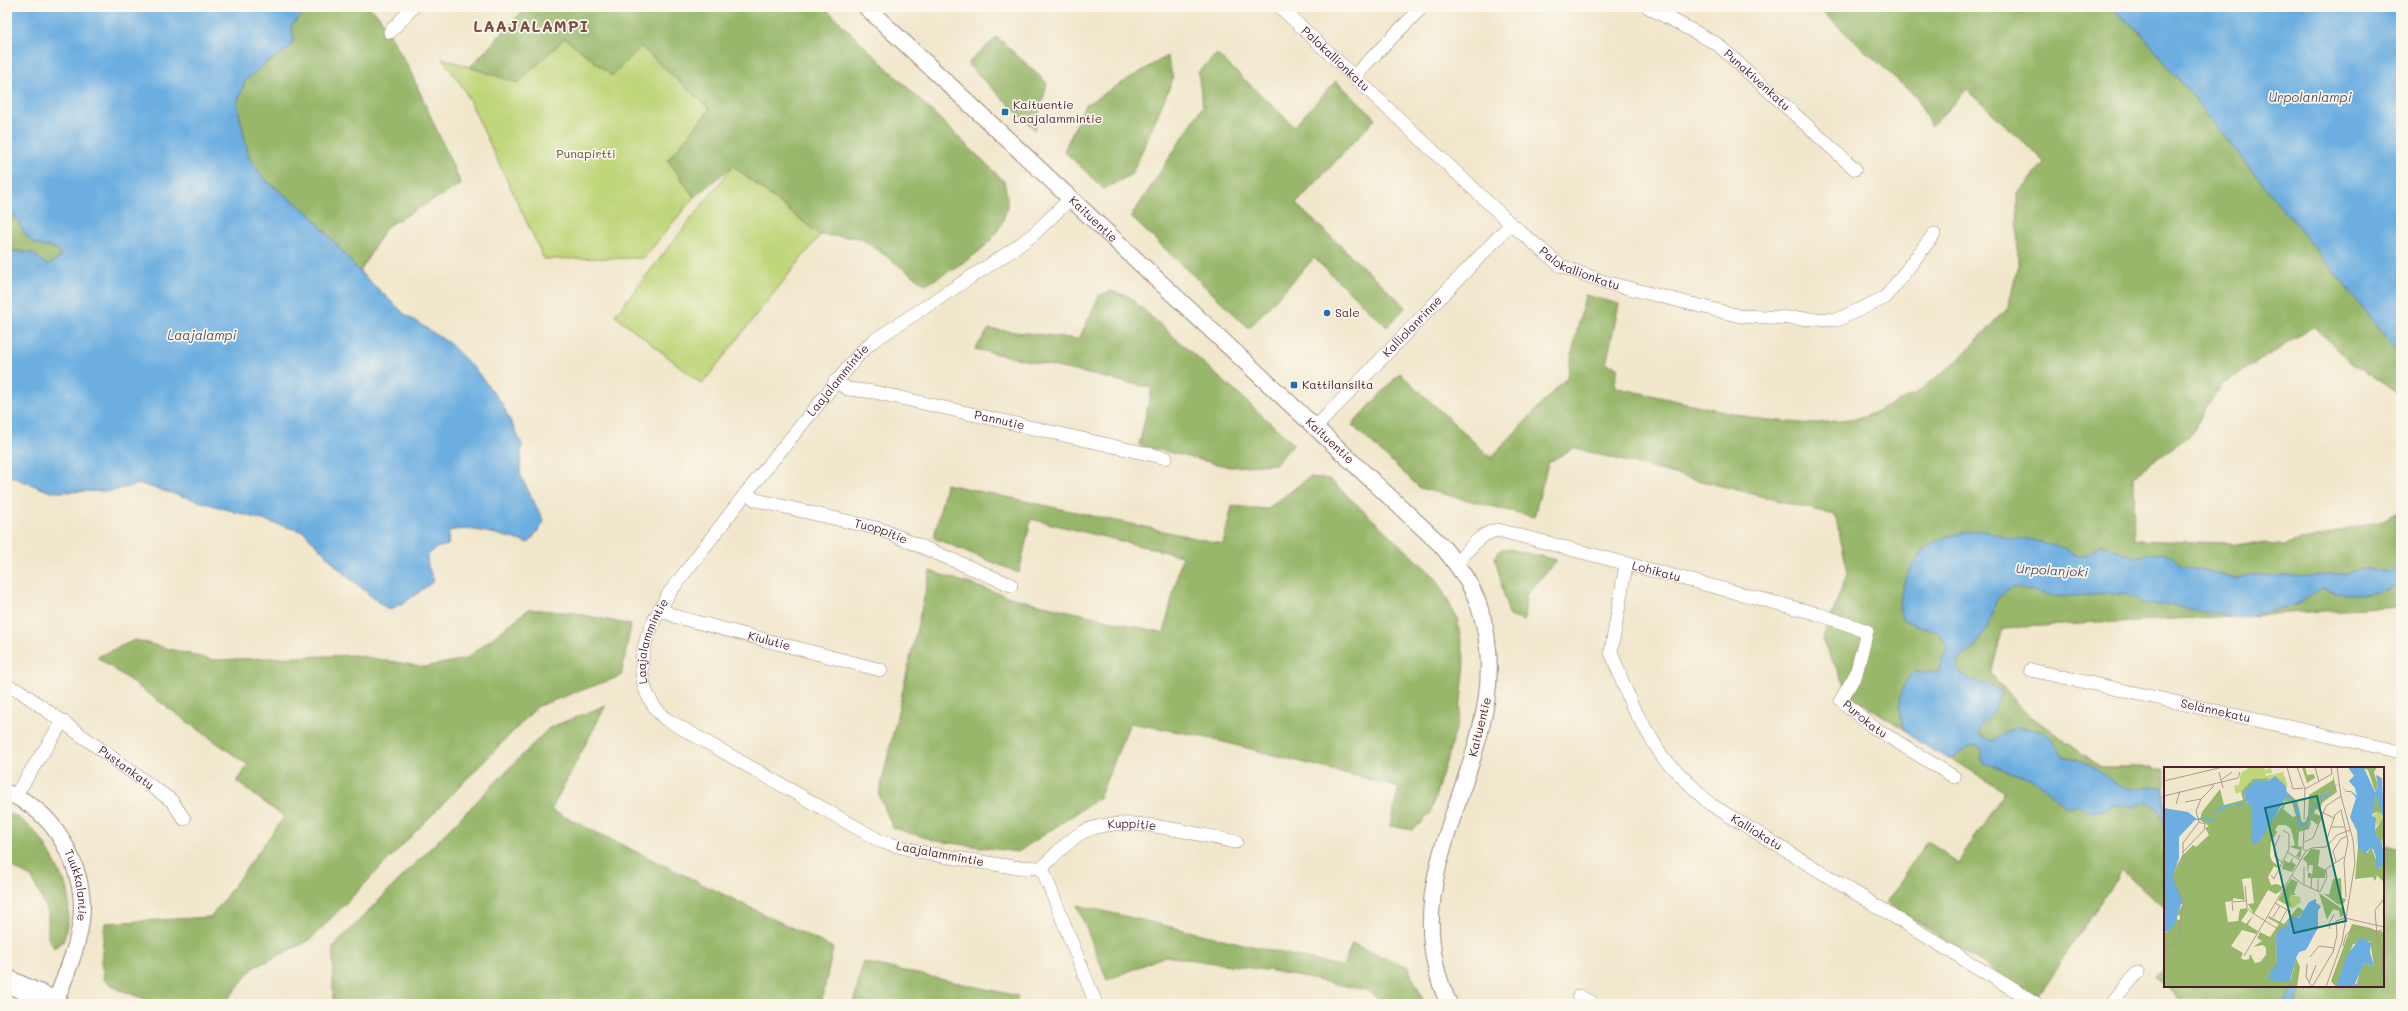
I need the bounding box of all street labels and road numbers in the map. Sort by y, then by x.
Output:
street label: Palokallionkatu [1299,22,1374,94]
street label: Punakivenkatu [1721,45,1794,114]
street label: Kaituentie [1066,192,1121,245]
street label: Palokallionkatu [1536,242,1622,293]
street label: Kalliolanrinne [1378,292,1445,360]
street label: Laajalammintie [803,340,872,419]
street label: Pannutie [973,406,1026,433]
street label: Kaituentie [1303,413,1358,467]
street label: Tuoppitie [853,514,910,547]
street label: Lohikatu [1631,557,1683,585]
street label: Laajalammintie [633,595,671,686]
street label: Kiulutie [746,627,793,653]
street label: Selännekatu [2179,694,2252,725]
street label: Kaituentie [1464,695,1494,758]
street label: Purokatu [1840,696,1891,741]
street label: Pustankatu [96,742,158,793]
street label: Kalliokatu [1728,810,1786,853]
street label: Kuppitie [1107,815,1157,833]
street label: Laajalammintie [895,837,985,869]
street label: Tuukkalantie [61,846,91,922]

